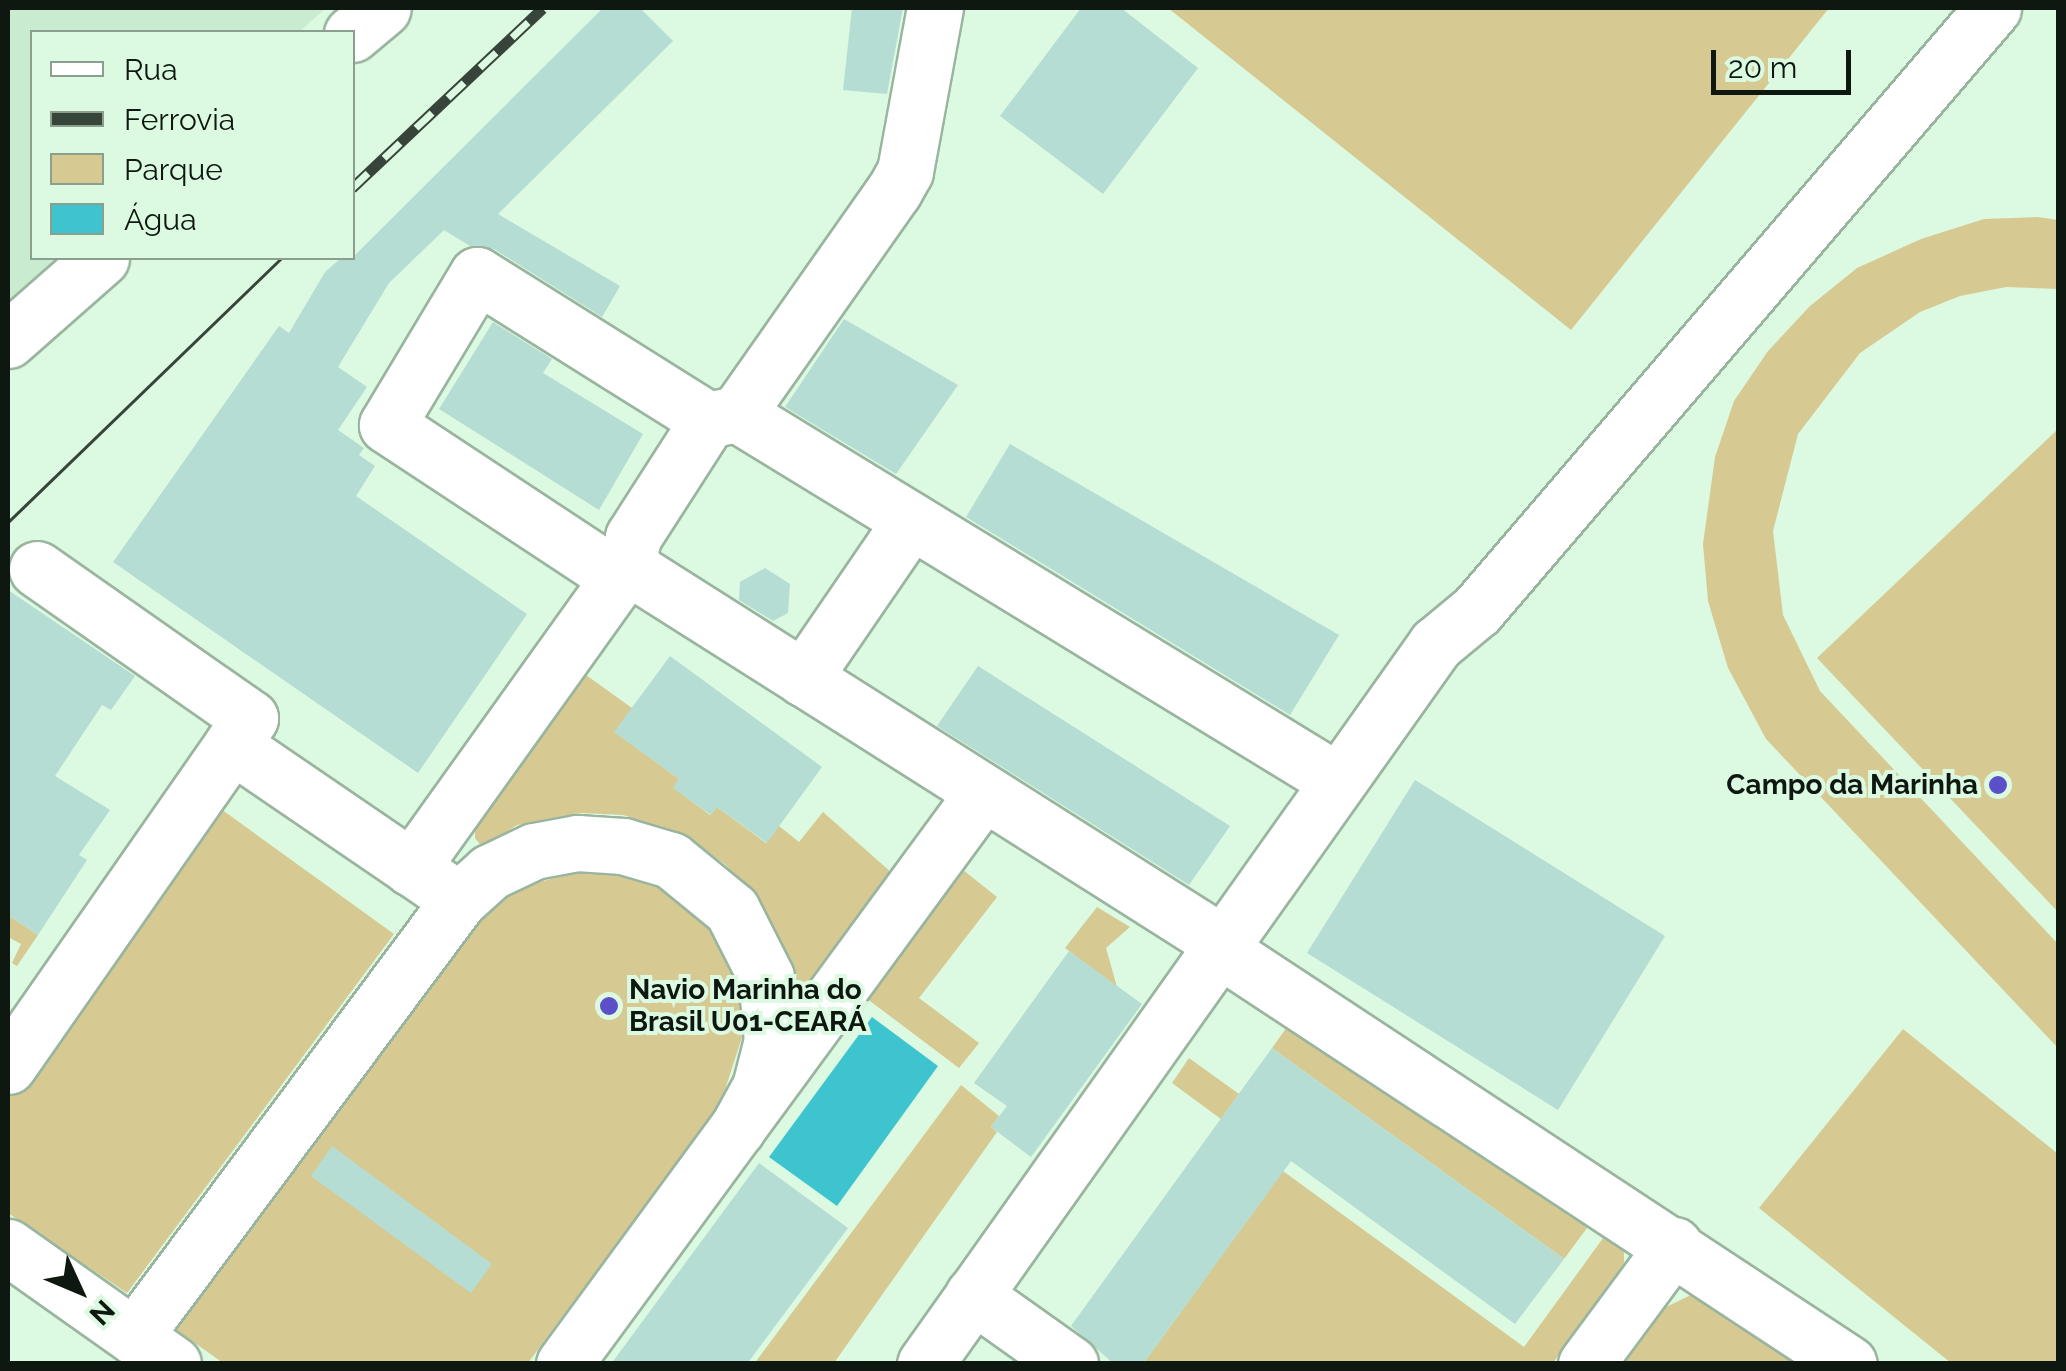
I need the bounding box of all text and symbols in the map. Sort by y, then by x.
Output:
legend [30,30,355,260]
scale bar [1716,30,1856,92]
text: 20 m [1728,50,1797,85]
text: Rua [124,52,178,87]
text: Ferrovia [124,102,235,137]
text: Parque [124,152,223,187]
text: Água [124,202,197,237]
place label: Campo da Marinha [1726,768,1978,802]
marker: Campo da Marinha [1987,774,2009,796]
place label: Navio Marinha do Brasil U01-CEARÁ [629,973,867,1039]
marker: Navio Marinha do Brasil U01-CEARÁ [598,995,620,1017]
north arrow [30,1241,130,1341]
text: N [83,1293,121,1331]

